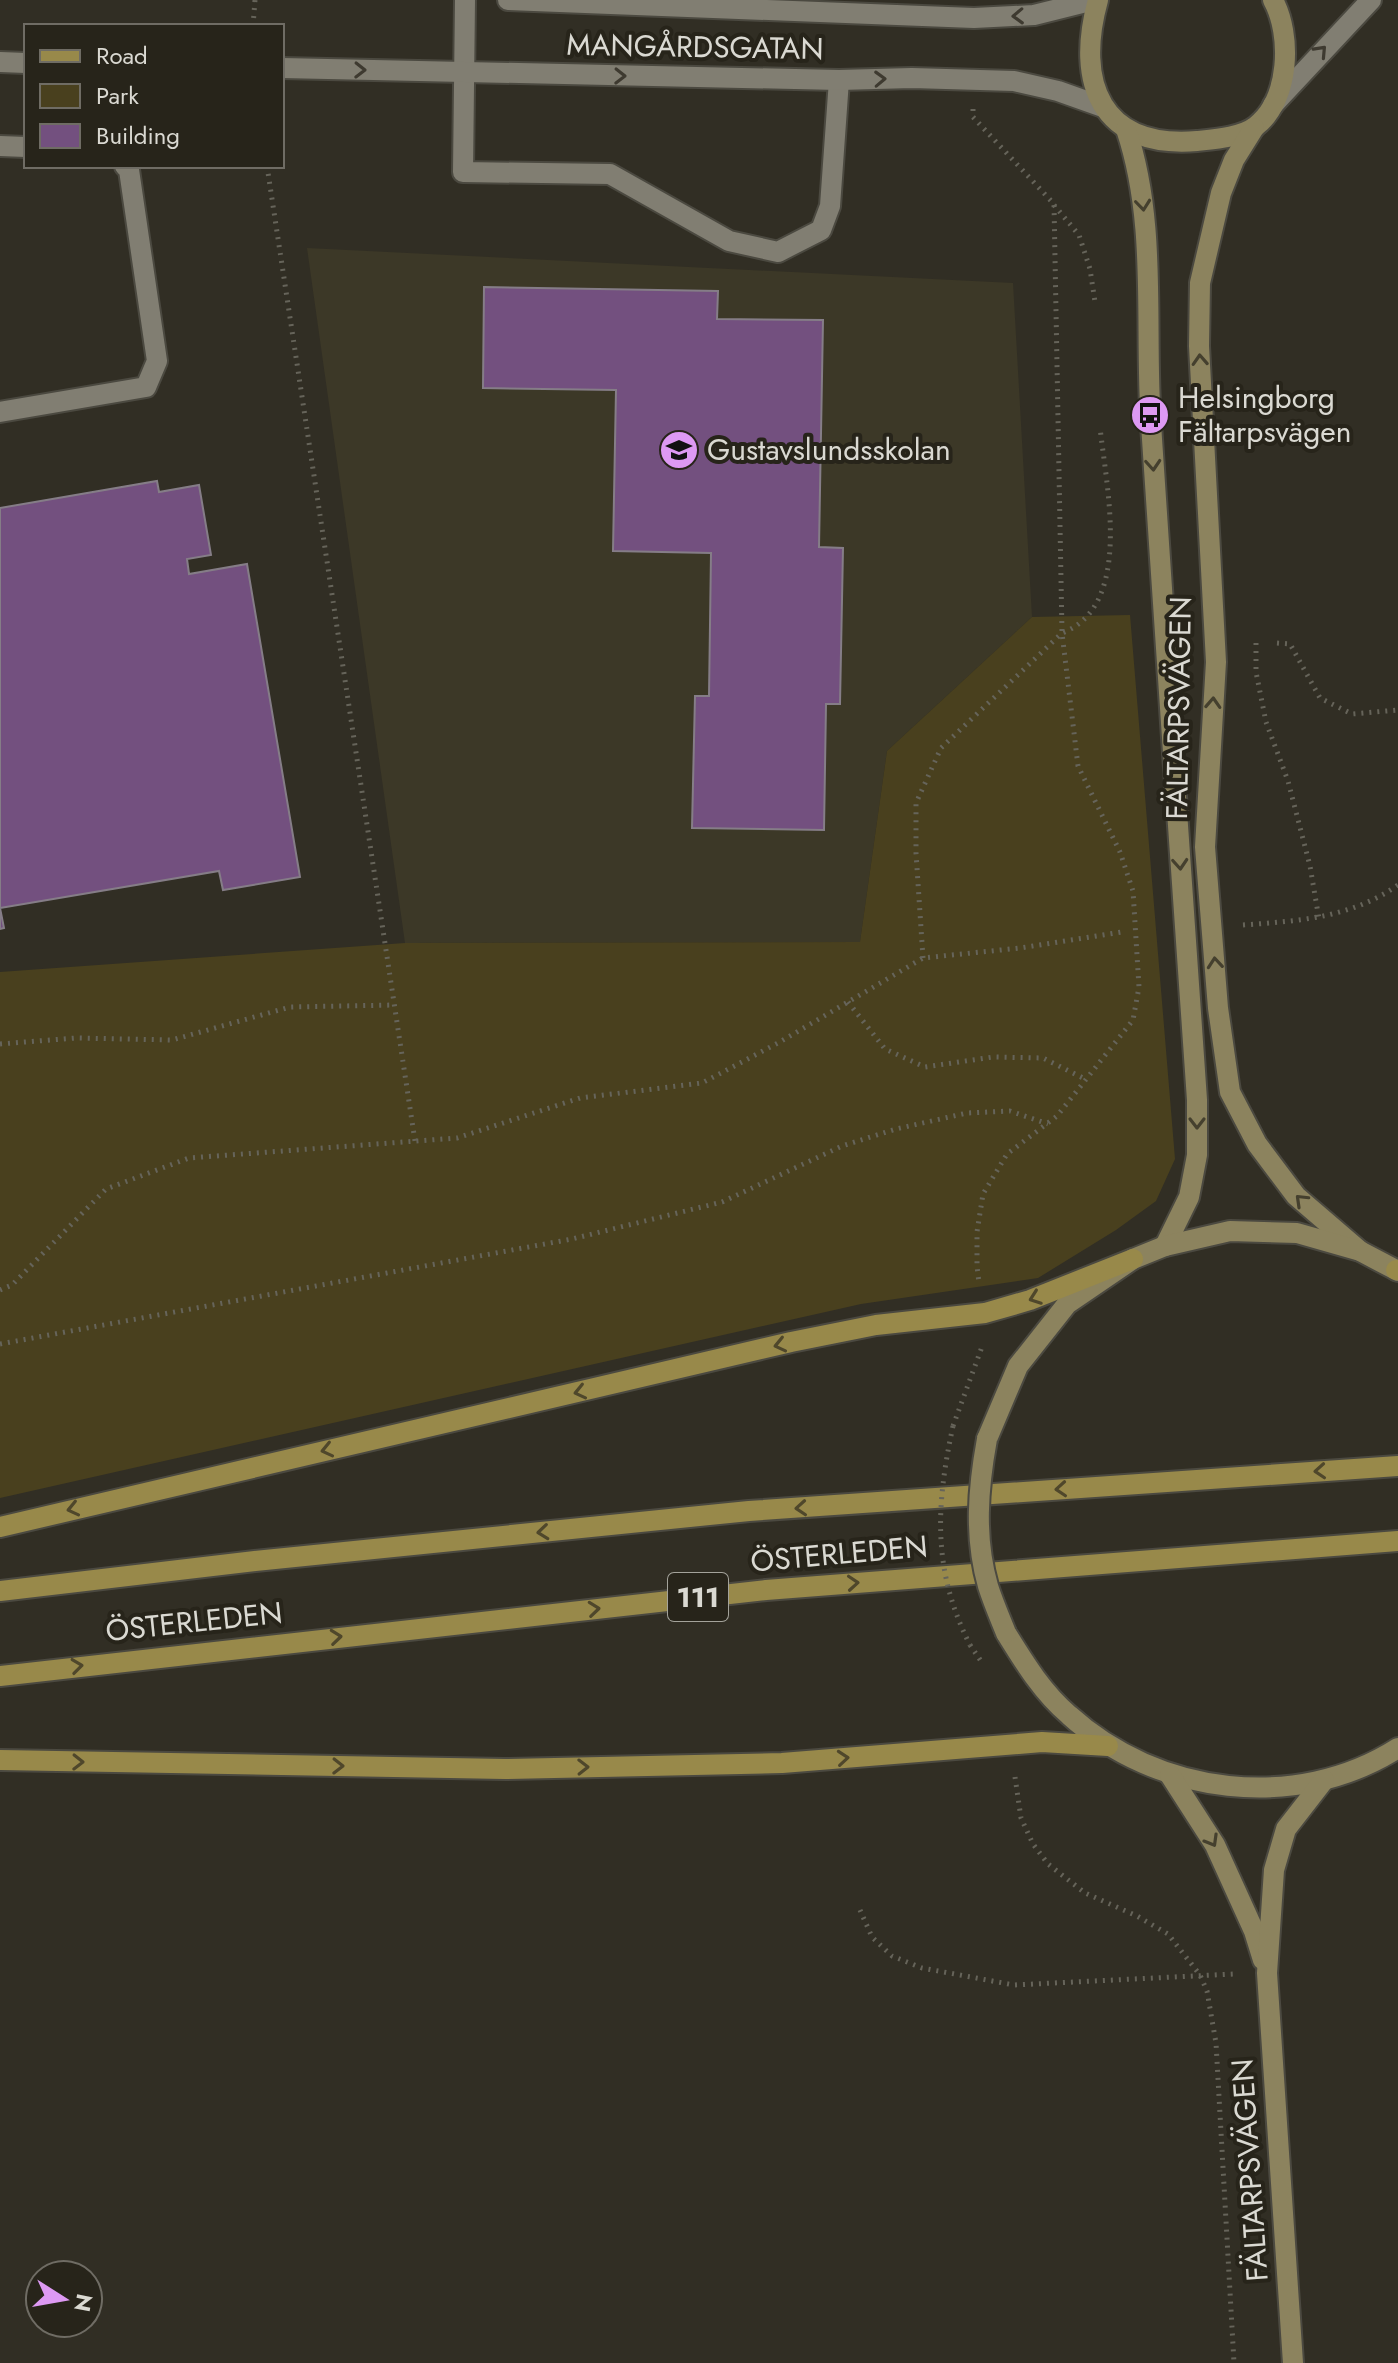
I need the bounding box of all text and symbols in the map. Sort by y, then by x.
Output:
one-way arrow [1011,7,1024,24]
street label: MANGÅRDSGATAN [566,23,824,70]
legend [24,24,284,168]
text: Road [96,38,148,73]
one-way arrow [1311,46,1325,61]
one-way arrow [354,61,367,79]
one-way arrow [614,67,627,84]
one-way arrow [874,70,887,88]
text: Park [96,78,139,113]
text: Building [96,118,180,153]
one-way arrow [1134,199,1151,212]
one-way arrow [1192,353,1209,366]
place label: Helsingborg Fältarpsvägen [1178,376,1351,453]
bus stop icon: Helsingborg Fältarpsvägen [1129,394,1171,436]
place label: Gustavslundsskolan [707,428,951,471]
school or university icon: Gustavslundsskolan [658,429,700,471]
one-way arrow [1145,459,1162,472]
street label: FÄLTARPSVÄGEN [1155,596,1202,820]
one-way arrow [1205,696,1222,709]
one-way arrow [1171,858,1188,871]
one-way arrow [1206,956,1223,969]
one-way arrow [1188,1117,1206,1130]
one-way arrow [1296,1194,1310,1209]
one-way arrow [1028,1288,1042,1304]
one-way arrow [773,1336,787,1353]
one-way arrow [574,1383,587,1400]
one-way arrow [320,1441,334,1458]
one-way arrow [1313,1462,1326,1479]
one-way arrow [1054,1480,1067,1497]
one-way arrow [795,1499,808,1516]
one-way arrow [67,1500,81,1517]
one-way arrow [536,1524,549,1541]
street label: ÖSTERLEDEN [749,1524,929,1583]
road number: 111 [668,1573,728,1621]
one-way arrow [847,1575,860,1592]
street label: ÖSTERLEDEN [103,1591,284,1652]
one-way arrow [588,1600,601,1617]
one-way arrow [330,1628,343,1645]
one-way arrow [70,1658,84,1675]
one-way arrow [837,1750,850,1767]
one-way arrow [72,1753,85,1771]
one-way arrow [332,1758,345,1775]
one-way arrow [577,1759,590,1776]
one-way arrow [1202,1832,1218,1847]
street label: FÄLTARPSVÄGEN [1220,2057,1279,2283]
north arrow [24,2259,104,2339]
text: N [66,2291,101,2314]

